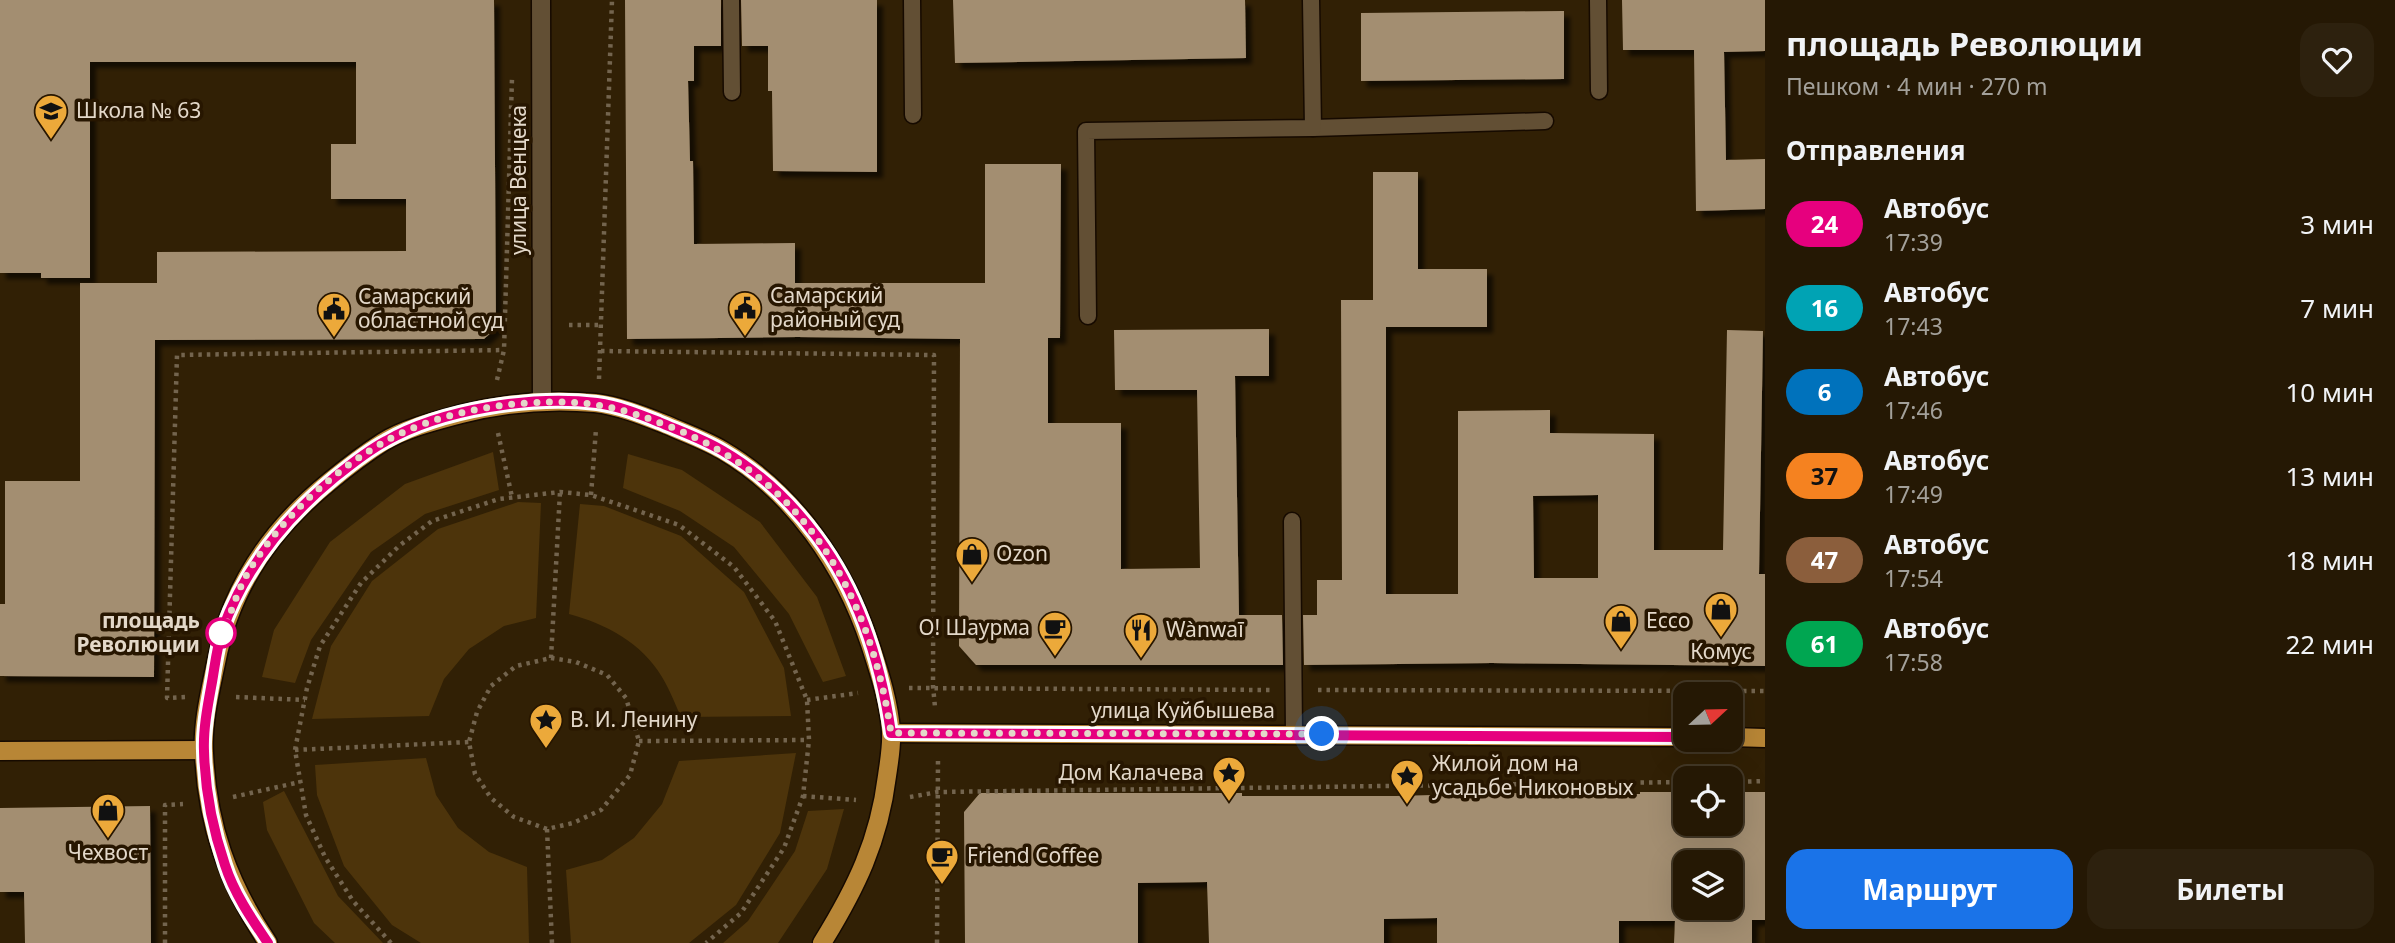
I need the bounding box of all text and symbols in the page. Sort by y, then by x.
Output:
text: площадь Революции [1786,21,2143,66]
button: heart [2300,23,2374,97]
text: Пешком · 4 мин · 270 m [1786,70,2048,102]
school or university icon: Школа № 63 [32,92,70,141]
place label: Школа № 63 [76,96,201,124]
street label: улица Венцека [504,105,532,255]
text: Отправления [1786,132,1965,168]
text: Автобус [1884,190,1989,226]
text: 3 мин [2300,206,2374,242]
text: 24 [1811,207,1838,240]
text: 17:39 [1884,226,1943,258]
text: Автобус [1884,274,1989,310]
place label: Самарский районый суд [770,281,900,333]
place label: Самарский областной суд [358,282,504,334]
public building icon: Самарский районый суд [726,289,764,338]
public building icon: Самарский областной суд [315,290,353,339]
text: 7 мин [2300,290,2374,326]
text: 16 [1811,291,1838,324]
text: 17:43 [1884,310,1943,342]
text: Автобус [1884,358,1989,394]
text: 10 мин [2285,374,2374,410]
text: 6 [1818,375,1831,408]
text: 17:46 [1884,394,1943,426]
text: Автобус [1884,442,1989,478]
text: 13 мин [2285,458,2374,494]
text: 37 [1811,459,1838,492]
text: 17:49 [1884,478,1943,510]
text: Автобус [1884,526,1989,562]
shop icon: Ozon [953,535,991,584]
place label: Ozon [996,539,1048,567]
text: 18 мин [2285,542,2374,578]
text: 47 [1811,543,1838,576]
text: 17:54 [1884,562,1943,594]
shop icon: Комус [1702,590,1740,639]
shop icon: Ecco [1602,602,1640,651]
place label: площадь Революции [76,606,200,658]
place label: Ecco [1646,606,1691,634]
cafe icon: О! Шаурма [1036,609,1074,658]
text: Автобус [1884,610,1989,646]
restaurant icon: Wànwaī [1122,611,1160,660]
place label: О! Шаурма [918,613,1030,641]
place label: Wànwaī [1166,615,1244,643]
marker: площадь Революции [206,618,236,648]
text: 22 мин [2285,626,2374,662]
text: 61 [1811,627,1838,660]
place label: Комус [1690,637,1752,665]
text: 17:58 [1884,646,1943,678]
north arrow [1673,682,1743,752]
map controls [1673,682,1743,920]
street label: улица Куйбышева [1091,696,1275,724]
place icon: В. И. Ленину [527,701,565,750]
place label: В. И. Ленину [570,705,698,733]
your location [1304,716,1339,751]
place label: Жилой дом на усадьбе Никоновых [1432,749,1634,801]
place icon: Дом Калачева [1210,754,1248,803]
place icon: Жилой дом на усадьбе Никоновых [1388,757,1426,806]
place label: Дом Калачева [1059,758,1204,786]
button: locate [1673,766,1743,836]
shop icon: Чехвост [89,791,127,840]
cafe icon: Friend Coffee [923,837,961,886]
place label: Чехвост [68,838,148,866]
place label: Friend Coffee [967,841,1099,869]
button: Маршрут [1786,849,2073,929]
button: Билеты [2087,849,2374,929]
button: layers [1673,850,1743,920]

